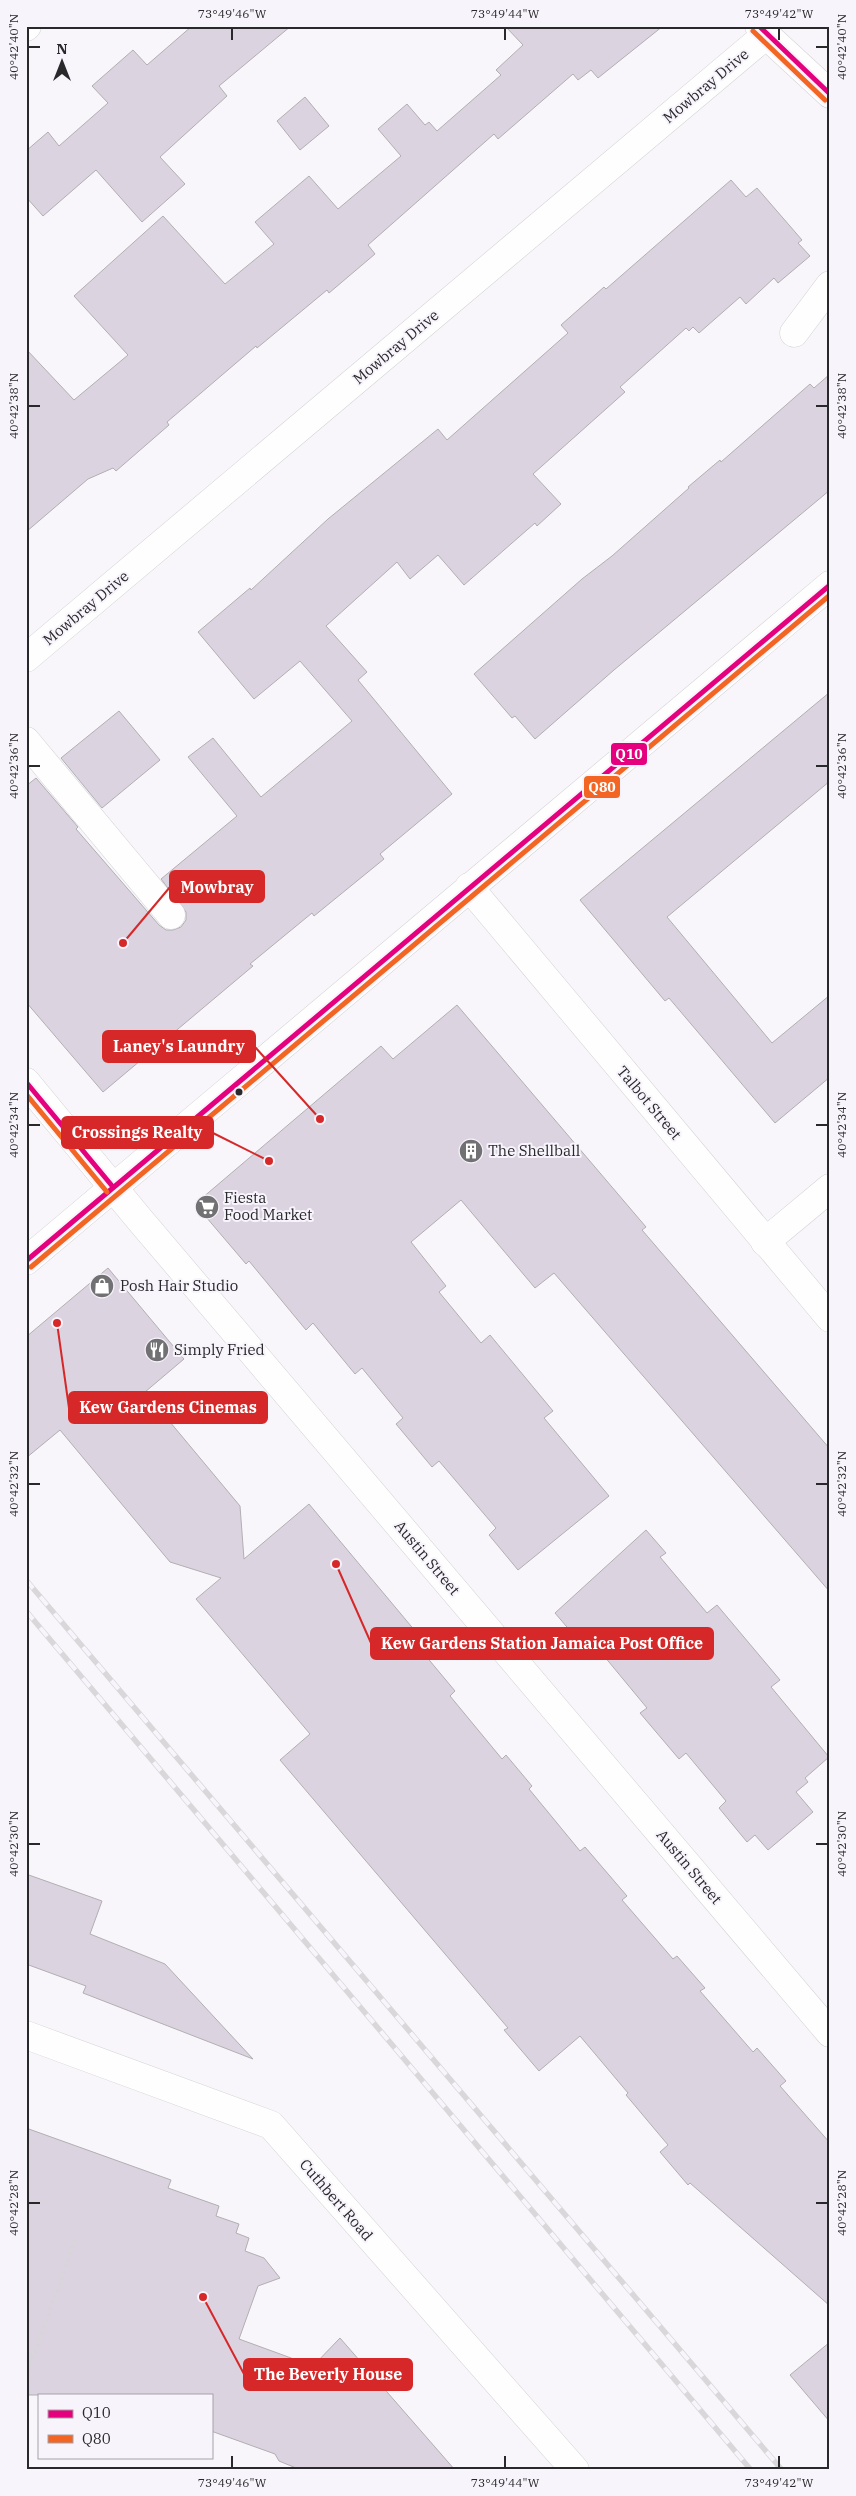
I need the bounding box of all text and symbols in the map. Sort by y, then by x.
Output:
text: 73°49'46"W [198,6,267,21]
text: 73°49'44"W [471,6,540,21]
text: 73°49'42"W [745,6,814,21]
text: 40°42'40"N [6,14,21,80]
text: 40°42'40"N [834,14,849,80]
north arrow [38,38,88,88]
text: N [56,40,68,58]
street label: Mowbray Drive [659,44,752,127]
street label: Mowbray Drive [349,305,442,388]
text: 40°42'38"N [6,373,21,439]
text: 40°42'38"N [834,373,849,439]
street label: Mowbray Drive [39,566,132,649]
text: 40°42'36"N [6,733,21,799]
text: 40°42'36"N [834,733,849,799]
line badge: Q10 [610,742,648,766]
text: Q10 [615,745,643,763]
line badge: Q80 [583,775,621,799]
text: Q80 [588,778,616,796]
callout: Mowbray [170,871,264,902]
text: Mowbray [180,877,254,897]
callout: Laney's Laundry [103,1031,255,1062]
text: Laney's Laundry [113,1036,246,1056]
street label: Talbot Street [613,1062,686,1143]
unlabelled marker [234,1087,244,1097]
text: 40°42'34"N [6,1092,21,1158]
text: 40°42'34"N [834,1092,849,1158]
callout: Crossings Realty [62,1117,213,1148]
text: Crossings Realty [72,1122,203,1142]
building icon: The Shellball [458,1138,484,1164]
place label: The Shellball [488,1141,580,1160]
place label: Fiesta Food Market [224,1188,312,1224]
supermarket icon: Fiesta Food Market [194,1194,220,1220]
shop icon: Posh Hair Studio [89,1273,115,1299]
place label: Posh Hair Studio [120,1276,238,1295]
restaurant icon: Simply Fried [144,1337,170,1363]
place label: Simply Fried [174,1340,265,1359]
callout: Kew Gardens Cinemas [69,1392,267,1423]
text: Kew Gardens Cinemas [79,1397,257,1417]
text: 40°42'32"N [6,1451,21,1517]
text: 40°42'32"N [834,1451,849,1517]
street label: Austin Street [391,1516,464,1599]
callout: Kew Gardens Station Jamaica Post Office [371,1628,713,1659]
text: Kew Gardens Station Jamaica Post Office [381,1633,703,1653]
text: 40°42'30"N [6,1811,21,1877]
text: 40°42'30"N [834,1811,849,1877]
street label: Austin Street [653,1825,726,1908]
street label: Cuthbert Road [296,2155,377,2244]
text: 40°42'28"N [6,2170,21,2236]
text: 40°42'28"N [834,2170,849,2236]
callout: The Beverly House [244,2359,412,2390]
text: The Beverly House [254,2364,402,2384]
legend [38,2394,212,2458]
text: Q10 [82,2403,111,2422]
text: Q80 [82,2429,111,2448]
text: 73°49'46"W [198,2475,267,2490]
text: 73°49'44"W [471,2475,540,2490]
text: 73°49'42"W [745,2475,814,2490]

